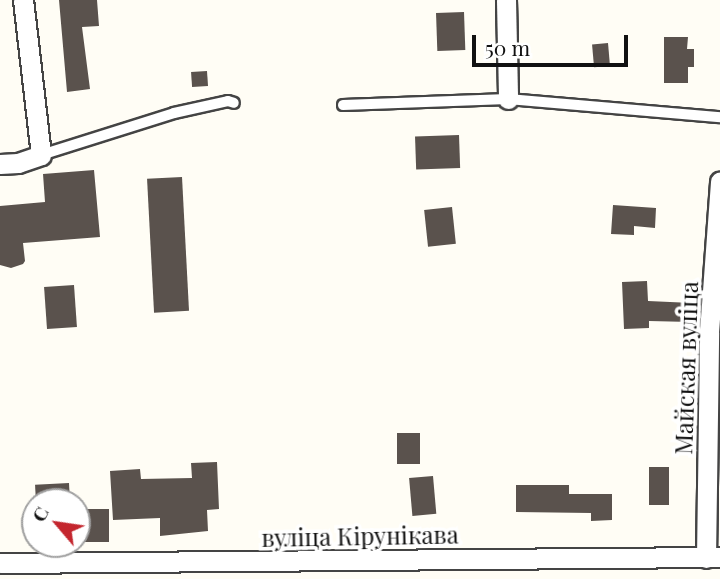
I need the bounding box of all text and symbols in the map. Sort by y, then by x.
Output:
scale bar [475,21,631,65]
text: 50 m [485,33,530,61]
street label: Майская вуліца [669,281,703,455]
north arrow [21,488,91,558]
text: С [25,502,54,526]
street label: вуліца Кірунікава [261,520,459,552]

